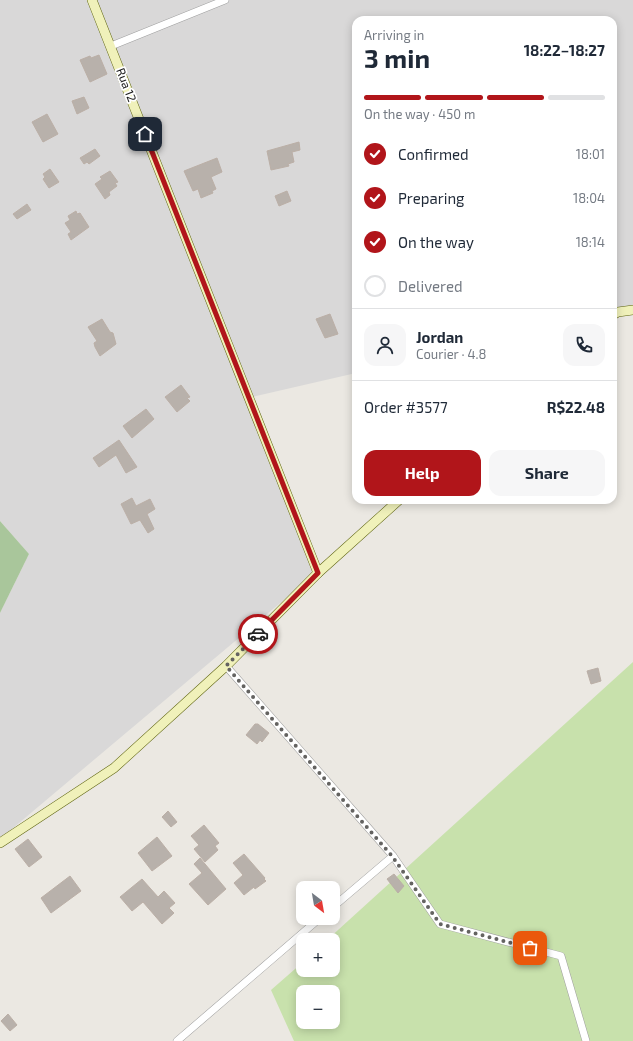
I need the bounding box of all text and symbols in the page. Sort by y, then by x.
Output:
text: Arriving in [364,27,424,43]
text: 18:22–18:27 [524,41,605,59]
text: 3 min [364,42,430,73]
street label: Rua 12 [114,66,140,104]
text: On the way · 450 m [364,106,475,122]
pin [128,117,162,151]
icon: home [134,123,156,145]
icon: check [364,143,386,165]
text: Confirmed [398,145,469,163]
text: 18:01 [576,146,605,162]
icon: check [364,187,386,209]
text: Preparing [398,189,464,207]
text: 18:04 [573,190,605,206]
icon: check [364,231,386,253]
text: On the way [398,233,474,251]
text: 18:14 [576,234,605,250]
text: Delivered [398,277,463,295]
button: person [364,324,406,366]
button: phone [563,324,605,366]
text: Jordan [416,328,463,346]
text: Courier · 4.8 [416,346,486,362]
text: Order #3577 [364,398,448,416]
text: R$22.48 [547,398,605,416]
button: Help [364,450,481,496]
button: Share [489,450,605,496]
courier [238,614,278,654]
icon: car [247,623,269,645]
north arrow [296,881,340,925]
map controls [296,881,340,1029]
pin [513,931,547,965]
button: + [296,933,340,977]
icon: bag [519,937,541,959]
button: − [296,985,340,1029]

